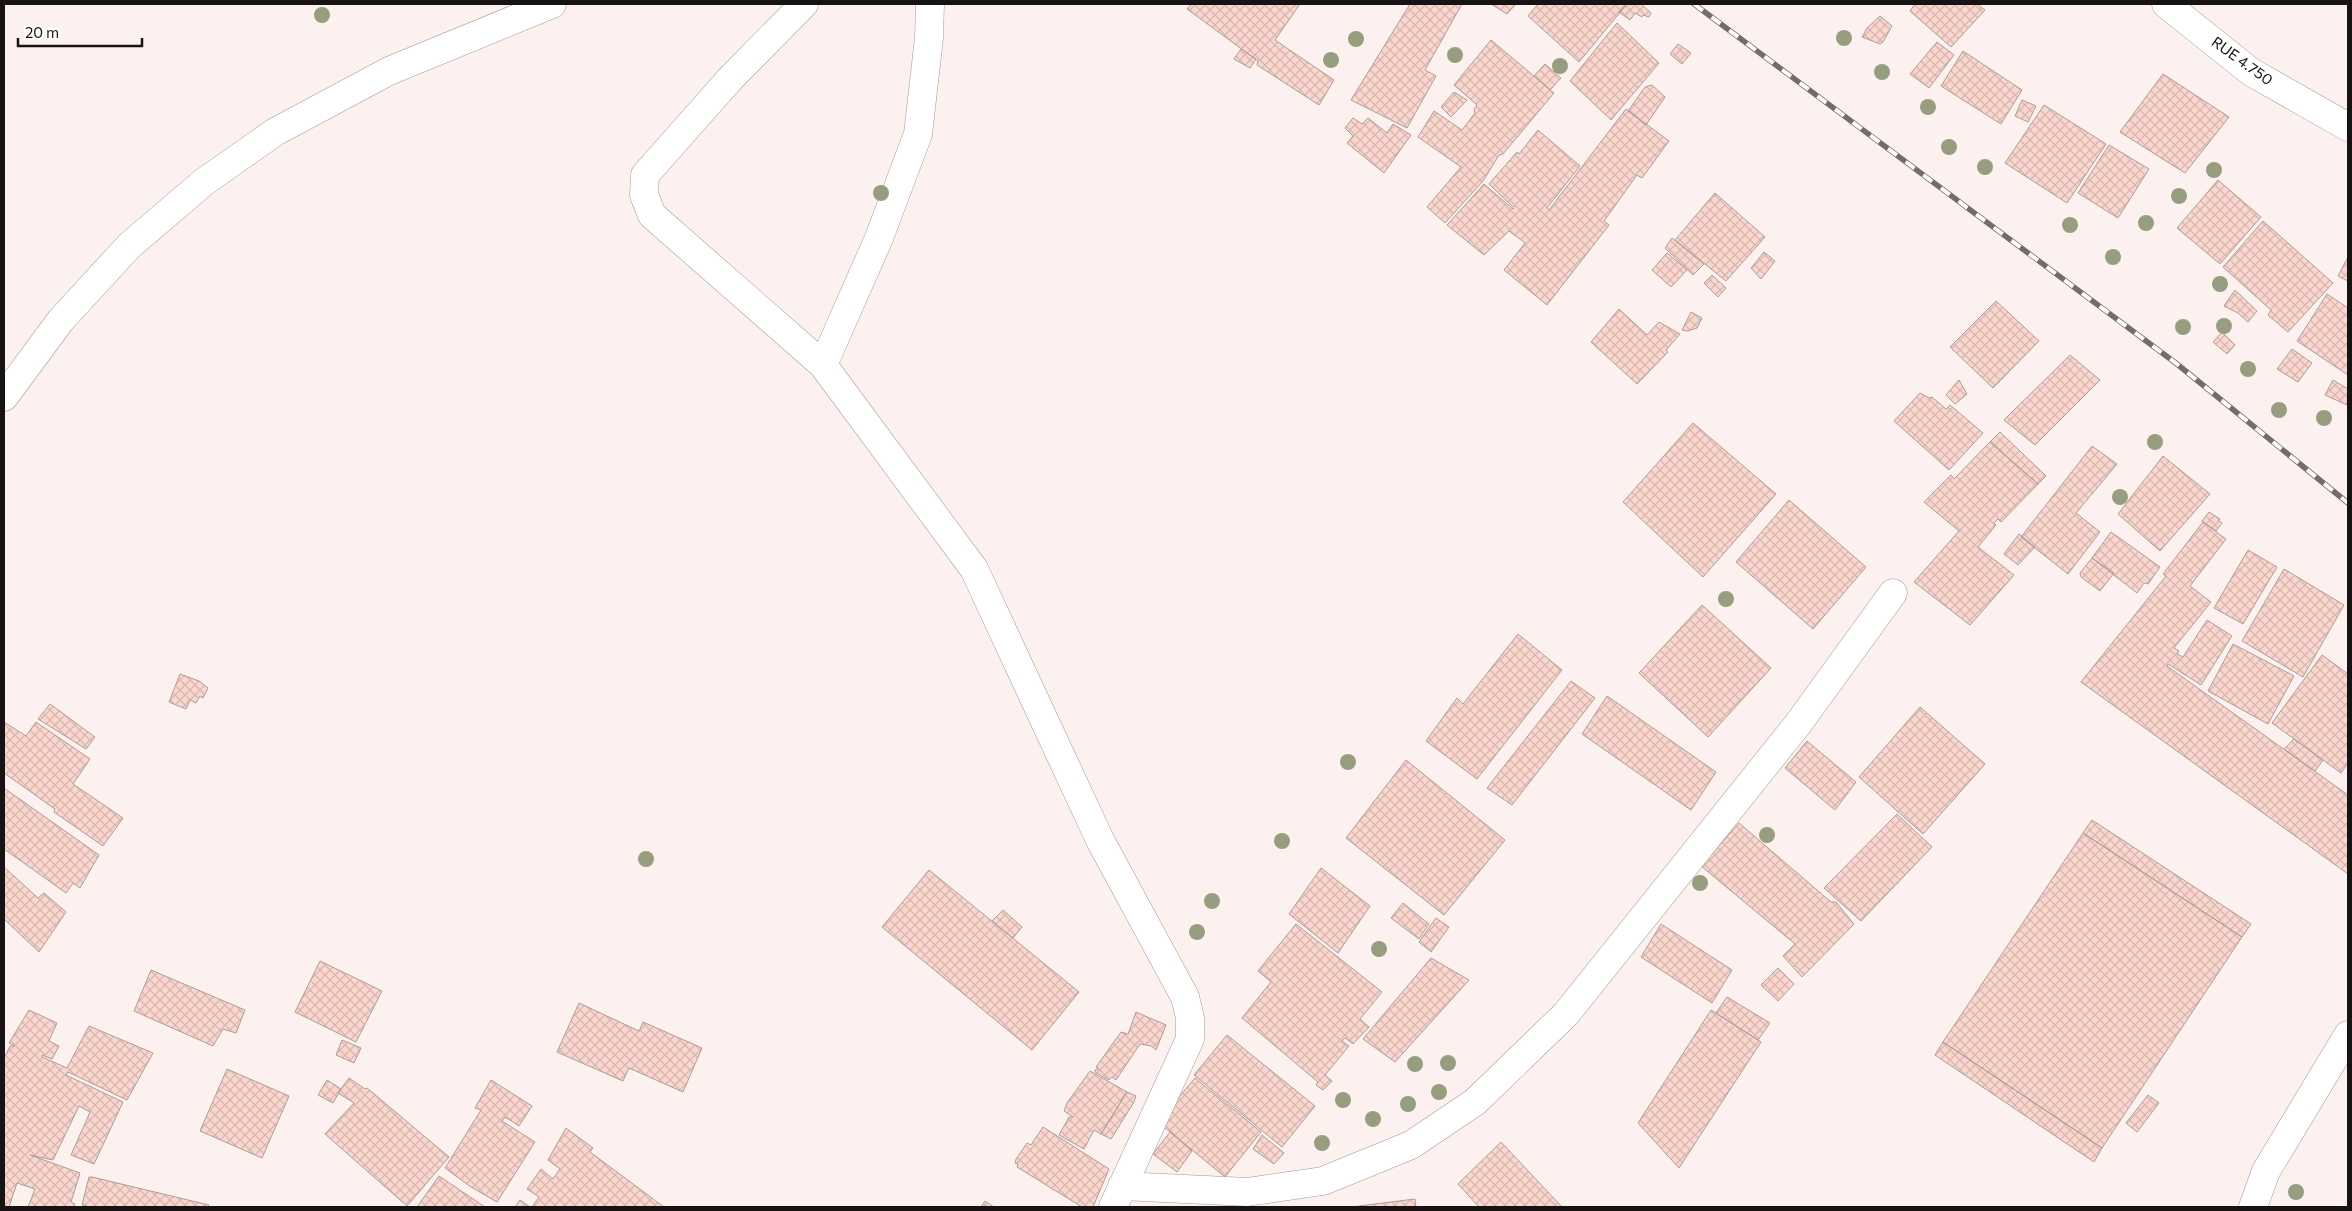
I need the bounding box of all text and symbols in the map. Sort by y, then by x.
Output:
scale bar [18,15,141,47]
text: 20 m [25,23,59,41]
street label: RUE 4.750 [2209,32,2277,88]

